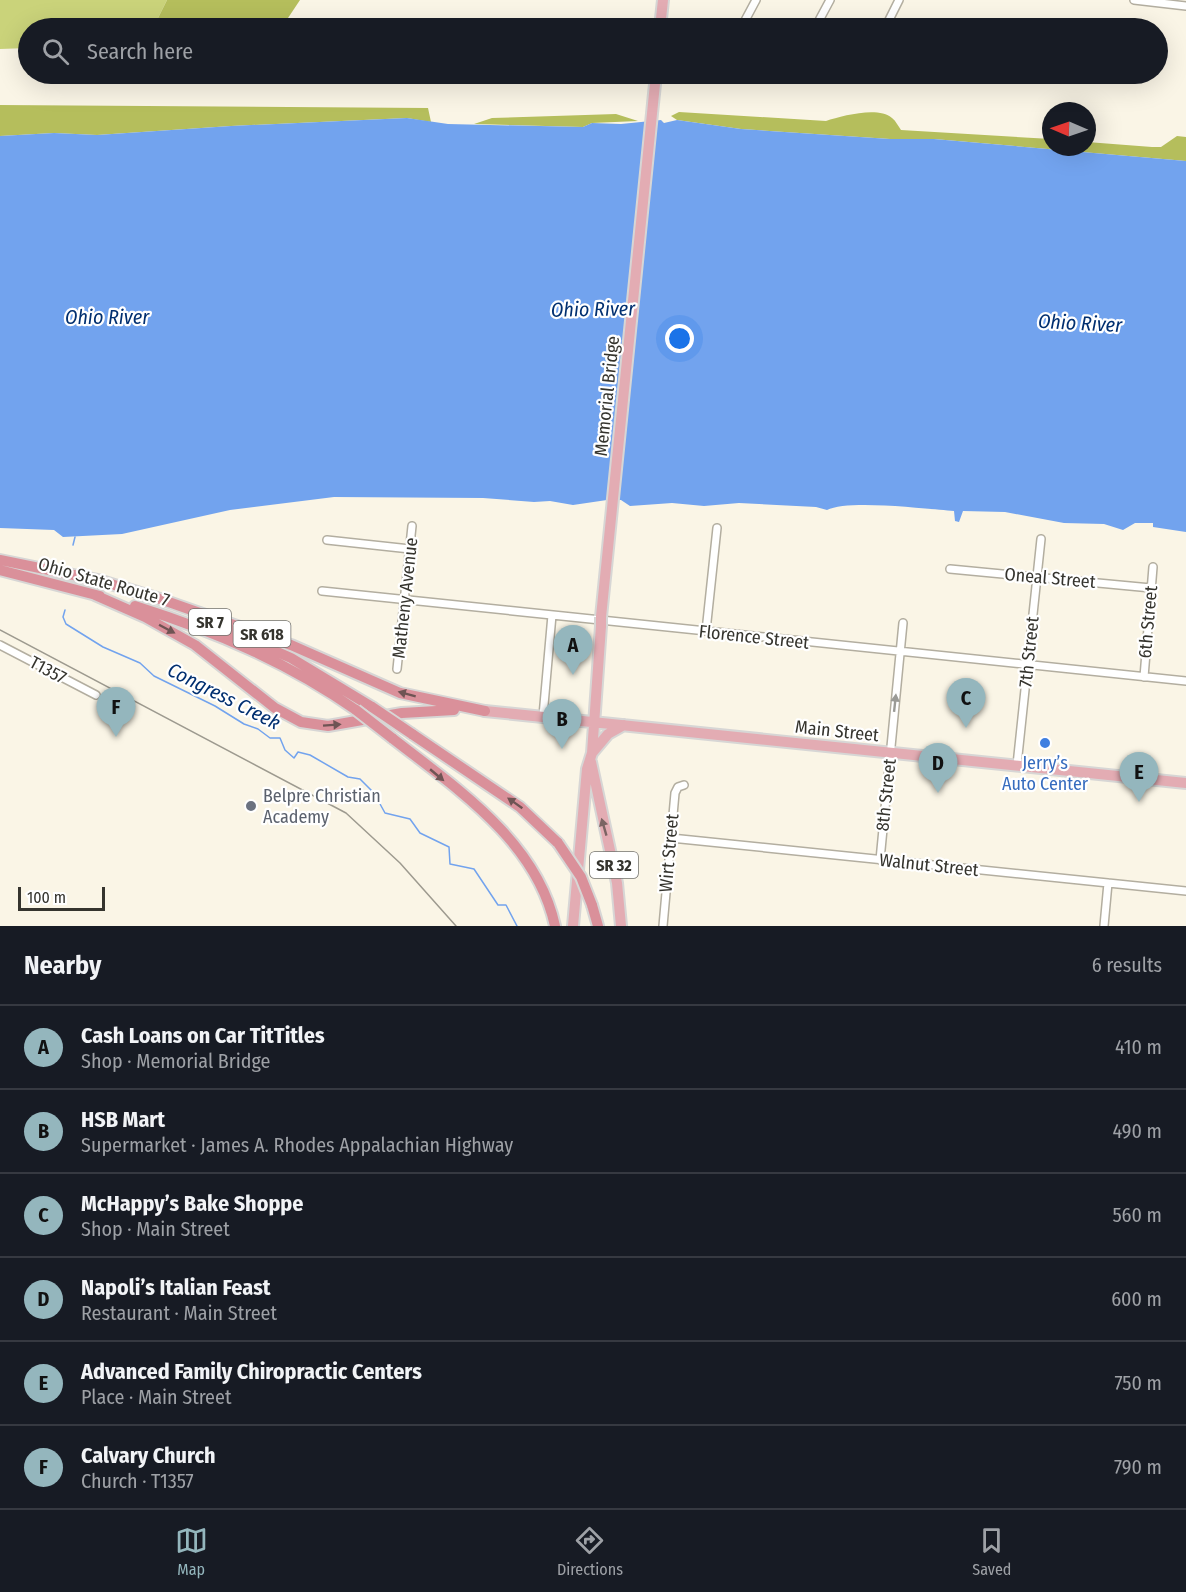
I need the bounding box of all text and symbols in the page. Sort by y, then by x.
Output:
search box [18,18,1168,84]
icon: search [39,35,72,68]
text: Search here [87,38,193,65]
north arrow [1042,102,1096,156]
water label: Ohio River [551,296,636,322]
water label: Ohio River [65,305,150,329]
water label: Ohio River [1037,309,1124,337]
your location [665,324,694,353]
street label: Memorial Bridge [590,335,624,457]
street label: Matheny Avenue [388,536,422,660]
street label: Ohio State Route 7 [36,553,172,611]
street label: Oneal Street [1004,563,1097,593]
street label: 6th Street [1134,585,1162,659]
road number: SR 7 [189,609,231,635]
street label: 7th Street [1014,615,1044,689]
street label: Florence Street [698,620,810,654]
road number: SR 618 [234,621,290,647]
one-way arrow [159,624,176,634]
pin: A [554,626,592,675]
street label: T1357 [26,651,70,689]
water label: Congress Creek [164,657,284,735]
pin: C [946,678,986,728]
pin: F [96,688,136,737]
one-way arrow [398,689,416,699]
one-way arrow [890,693,900,712]
pin: B [542,700,582,749]
street label: Main Street [794,716,880,746]
one-way arrow [322,720,341,730]
marker: Jerry’s Auto Center [1038,736,1052,750]
pin: D [918,744,958,793]
place label: Jerry’s Auto Center [1002,752,1089,795]
pin: E [1120,752,1158,802]
street label: 8th Street [871,758,901,832]
one-way arrow [429,768,444,781]
place label: Belpre Christian Academy [263,785,381,828]
one-way arrow [507,798,522,810]
marker: Belpre Christian Academy [244,799,258,813]
street label: Wirt Street [655,813,683,893]
one-way arrow [599,818,608,836]
street label: Walnut Street [878,849,980,881]
road number: SR 32 [590,852,638,878]
scale bar [18,884,105,911]
text: 100 m [27,888,66,907]
text: Nearby [24,950,101,981]
text: 6 results [1092,953,1162,977]
text: Cash Loans on Car TitTitles [81,1022,325,1049]
text: A [38,1035,49,1059]
text: 410 m [1115,1035,1162,1059]
text: Shop · Memorial Bridge [81,1049,271,1073]
text: HSB Mart [81,1106,165,1133]
text: B [38,1119,49,1143]
text: 490 m [1112,1119,1162,1143]
text: Supermarket · James A. Rhodes Appalachian Highway [81,1133,513,1157]
text: McHappy’s Bake Shoppe [81,1190,303,1217]
text: C [38,1203,49,1227]
text: 560 m [1112,1203,1162,1227]
text: Shop · Main Street [81,1217,230,1241]
text: Napoli’s Italian Feast [81,1274,271,1301]
text: D [38,1287,49,1311]
text: 600 m [1111,1287,1162,1311]
text: Restaurant · Main Street [81,1301,277,1325]
text: Advanced Family Chiropractic Centers [81,1358,422,1385]
text: E [39,1371,48,1395]
text: 750 m [1115,1371,1162,1395]
text: Place · Main Street [81,1385,231,1409]
text: Calvary Church [81,1442,216,1469]
text: F [39,1455,48,1479]
text: 790 m [1114,1455,1162,1479]
text: Church · T1357 [81,1469,194,1493]
tab: Map [175,1524,208,1579]
tab: Directions [557,1524,623,1579]
tab: Saved [972,1524,1011,1579]

